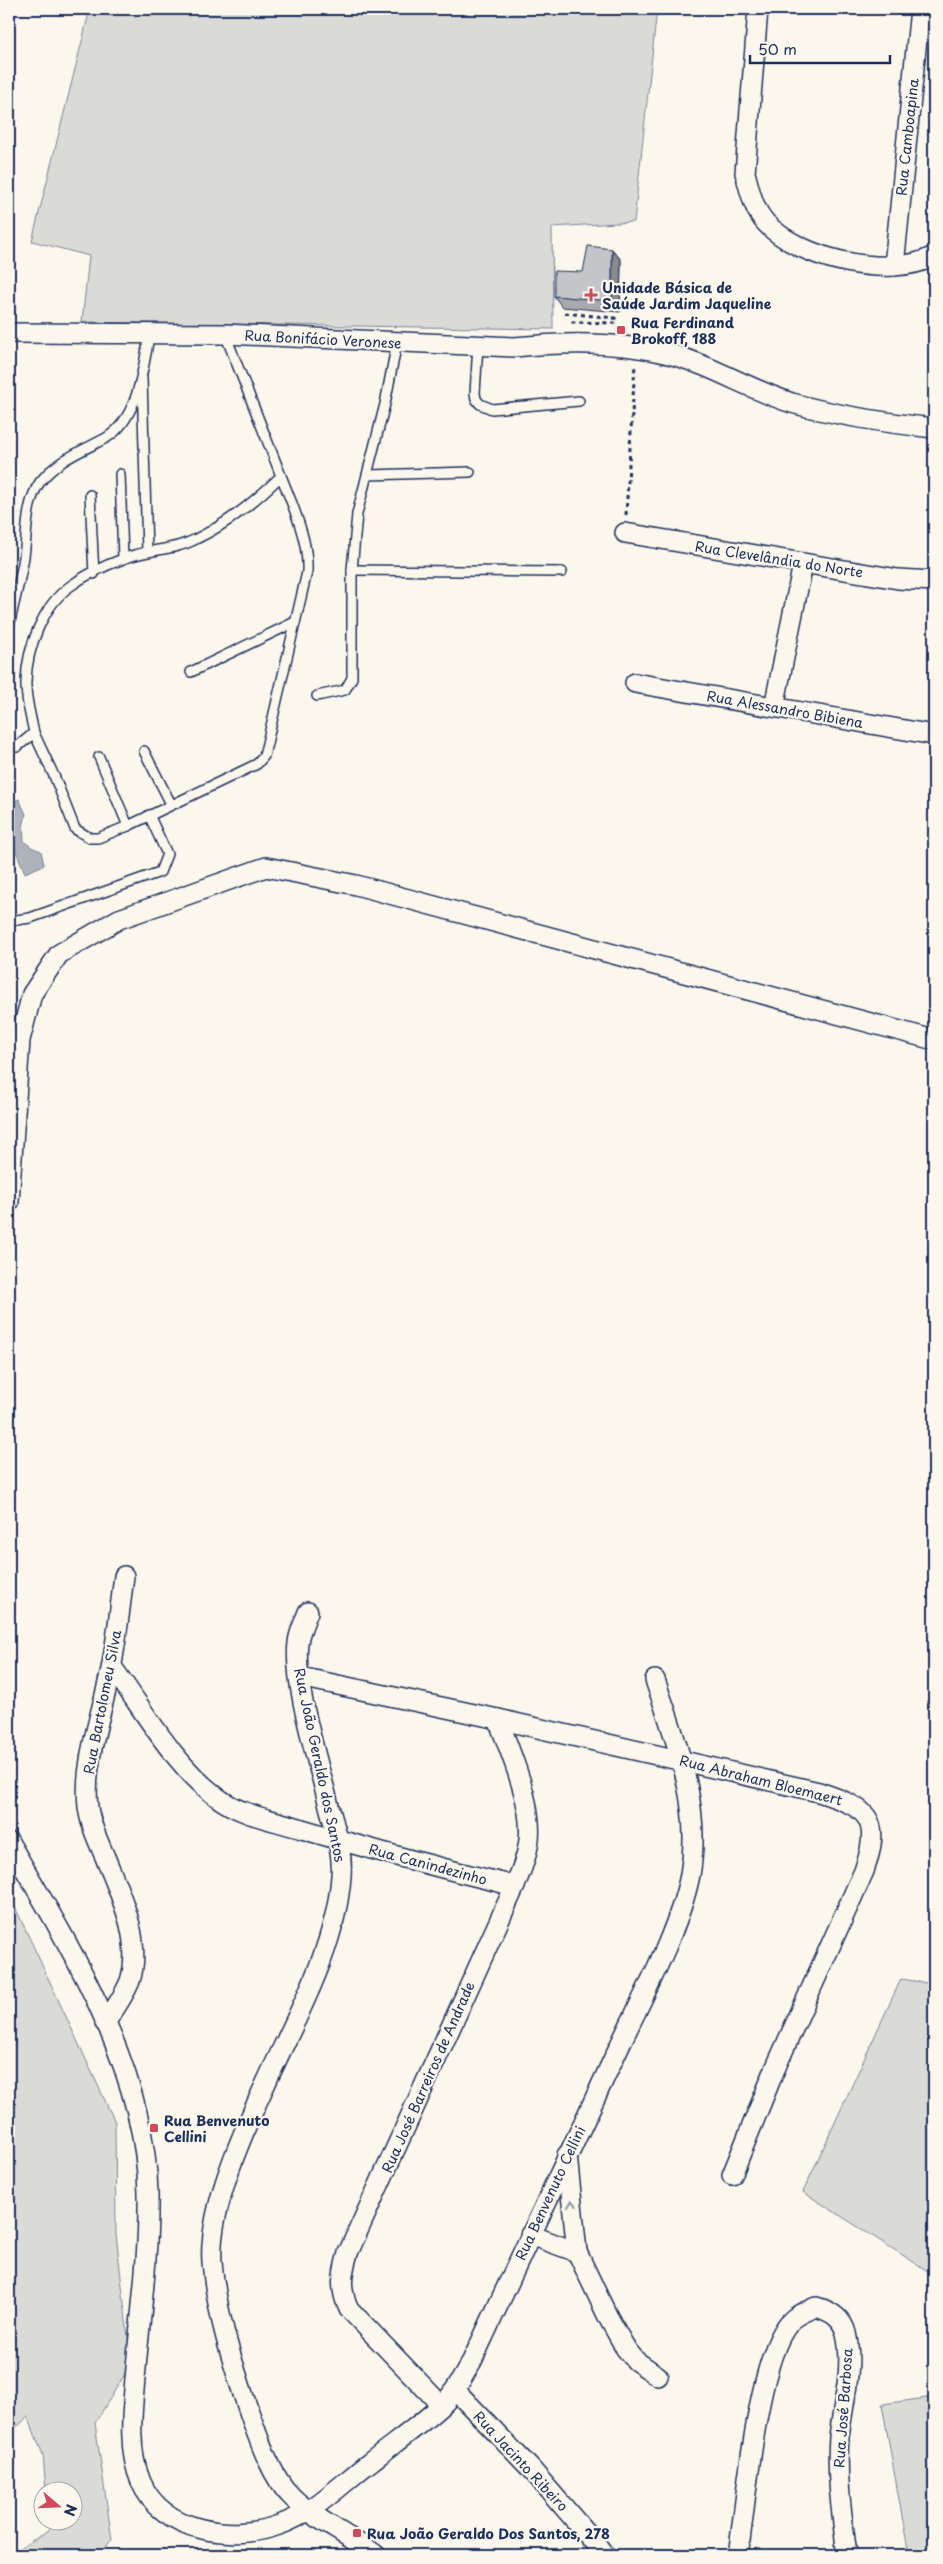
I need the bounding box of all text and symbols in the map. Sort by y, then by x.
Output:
scale bar [750,32,890,64]
text: 50 m [758,37,797,60]
street label: Rua Camboapina [890,76,924,197]
place label: Unidade Básica de Saúde Jardim Jaqueline [602,277,772,314]
marker: Unidade Básica de Saúde Jardim Jaqueline [584,288,598,302]
place label: Rua Ferdinand Brokoff, 188 [631,312,735,349]
street label: Rua Bonifácio Veronese [244,324,402,354]
marker: Rua Ferdinand Brokoff, 188 [615,324,627,336]
street label: Rua Clevelândia do Norte [693,535,865,583]
street label: Rua Alessandro Bibiena [705,685,865,733]
street label: Rua Bartolomeu Silva [78,1628,126,1776]
street label: Rua João Geraldo dos Santos [289,1666,351,1864]
street label: Rua Abraham Bloemaert [677,1750,845,1810]
street label: Rua Canindezinho [366,1838,490,1890]
street label: Rua José Barreiros de Andrade [376,1978,480,2176]
place label: Rua Benvenuto Cellini [164,2110,269,2147]
marker: Rua Benvenuto Cellini [148,2122,160,2134]
street label: Rua Benvenuto Cellini [510,2122,590,2264]
one-way arrow [567,2199,578,2207]
street label: Rua José Barbosa [828,2347,858,2469]
street label: Rua Jacinto Ribeiro [469,2406,573,2516]
north arrow [32,2482,82,2532]
text: N [59,2502,82,2519]
place label: Rua João Geraldo Dos Santos, 278 [367,2523,610,2544]
marker: Rua João Geraldo Dos Santos, 278 [351,2527,363,2539]

